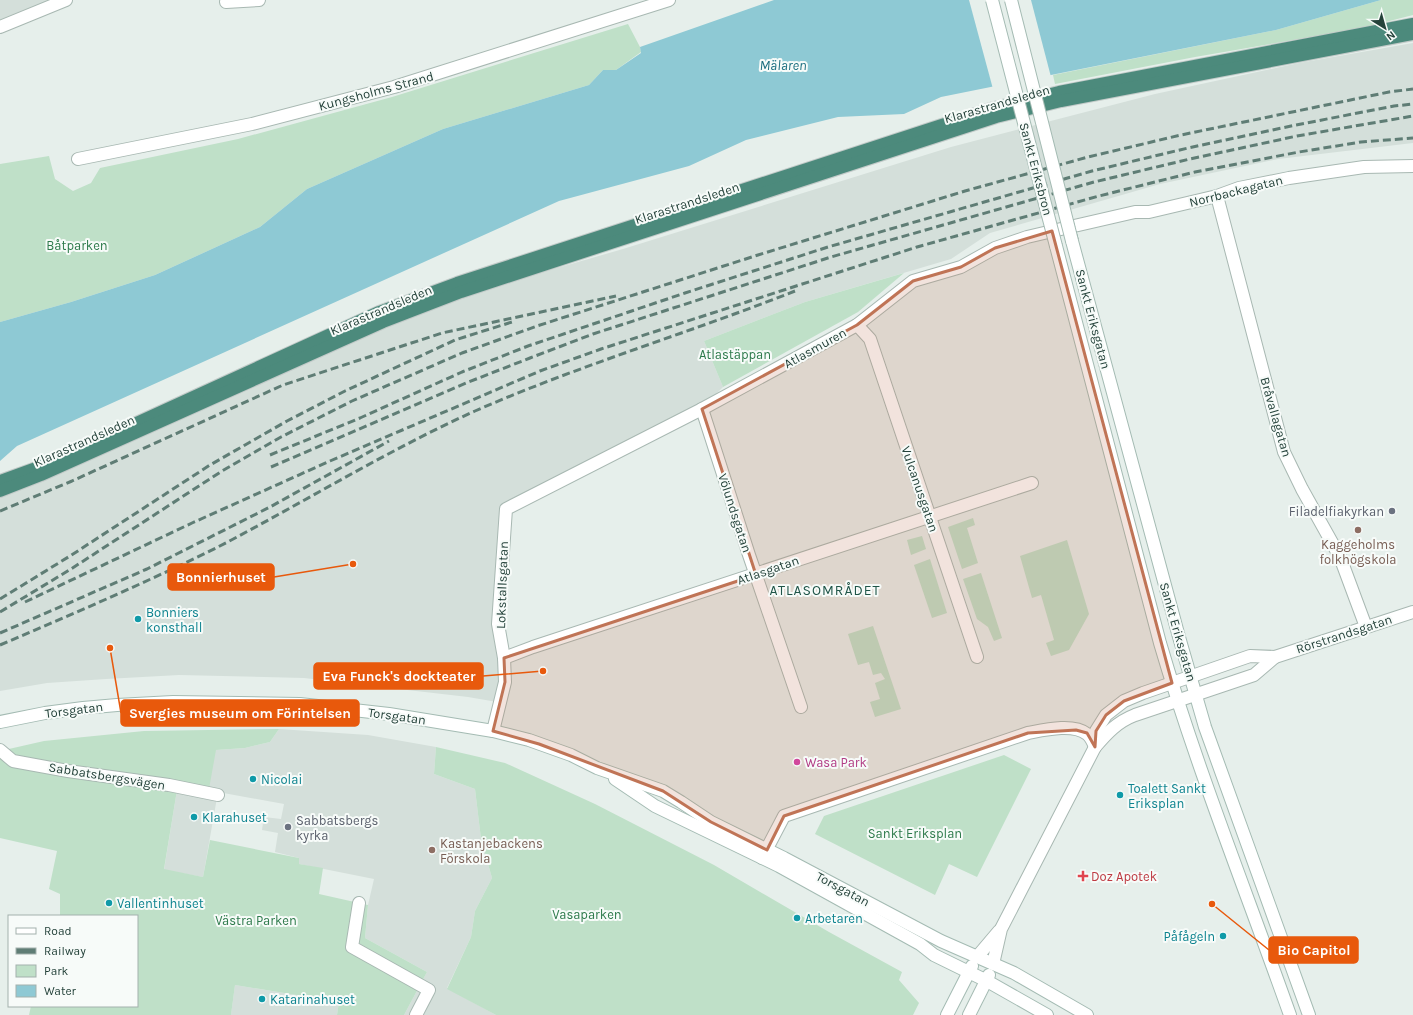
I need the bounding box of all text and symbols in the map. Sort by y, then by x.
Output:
north arrow [1365,8,1405,48]
text: N [1384,28,1398,43]
water label: Mälaren [759,57,807,74]
street label: Kungsholms Strand [317,68,435,114]
street label: Klarastrandsleden [943,82,1051,126]
street label: Sankt Eriksbron [1016,121,1056,217]
street label: Norrbackagatan [1188,172,1284,210]
street label: Klarastrandsleden [633,179,741,227]
park label: Båtparken [46,238,108,253]
street label: Sankt Eriksgatan [1072,268,1114,370]
street label: Klarastrandsleden [328,282,434,338]
street label: Atlasmuren [781,325,849,371]
park label: Atlastäppan [699,347,771,362]
street label: Bråvallagatan [1257,375,1295,459]
street label: Klarastrandsleden [31,412,137,470]
street label: Vulcanusgatan [898,444,942,534]
street label: Völundsgatan [715,472,755,554]
place label: Filadelfiakyrkan [1289,504,1384,519]
marker: Filadelfiakyrkan [1387,506,1397,516]
marker: Kaggeholms folkhögskola [1353,525,1363,535]
place label: Kaggeholms folkhögskola [1320,537,1396,567]
street label: Lokstallsgatan [493,541,511,629]
street label: Atlasgatan [735,552,801,588]
callout: Bonnierhuset [168,564,274,590]
text: Bonnierhuset [176,569,266,586]
street label: Sankt Eriksgatan [1157,581,1199,683]
district label: ATLASOMRÅDET [769,582,881,599]
place label: Bonniers konsthall [146,605,202,635]
street label: Rörstrandsgatan [1294,611,1394,657]
marker: Bonniers konsthall [133,614,143,624]
callout: Eva Funck's dockteater [314,663,483,689]
text: Eva Funck's dockteater [323,668,476,685]
street label: Torsgatan [44,699,104,721]
callout: Svergies museum om Förintelsen [121,700,359,726]
text: Svergies museum om Förintelsen [129,705,351,722]
street label: Torsgatan [367,705,427,727]
place label: Wasa Park [805,755,867,770]
marker: Wasa Park [792,757,802,767]
street label: Sabbatsbergsvägen [48,759,166,793]
place label: Nicolai [261,772,302,787]
marker: Nicolai [248,774,258,784]
place label: Toalett Sankt Eriksplan [1128,781,1206,811]
marker: Toalett Sankt Eriksplan [1115,790,1125,800]
place label: Klarahuset [202,810,267,825]
marker: Klarahuset [189,812,199,822]
place label: Sabbatsbergs kyrka [296,813,379,843]
marker: Sabbatsbergs kyrka [283,822,293,832]
park label: Sankt Eriksplan [868,826,962,841]
place label: Kastanjebackens Förskola [440,836,543,866]
marker: Kastanjebackens Förskola [427,845,437,855]
street label: Torsgatan [814,869,872,909]
place label: Doz Apotek [1091,869,1157,884]
marker: Doz Apotek [1078,871,1088,881]
place label: Vallentinhuset [117,896,204,911]
marker: Vallentinhuset [104,898,114,908]
park label: Vasaparken [552,907,622,922]
place label: Arbetaren [805,911,863,926]
park label: Västra Parken [215,913,297,928]
marker: Arbetaren [792,913,802,923]
legend [8,915,138,1007]
text: Road [44,924,72,938]
place label: Påfågeln [1164,929,1215,944]
marker: Påfågeln [1218,931,1228,941]
callout: Bio Capitol [1269,937,1358,963]
text: Bio Capitol [1277,942,1351,959]
text: Railway [44,944,86,958]
text: Park [44,964,69,978]
text: Water [44,984,77,998]
place label: Katarinahuset [270,992,355,1007]
marker: Katarinahuset [257,994,267,1004]

